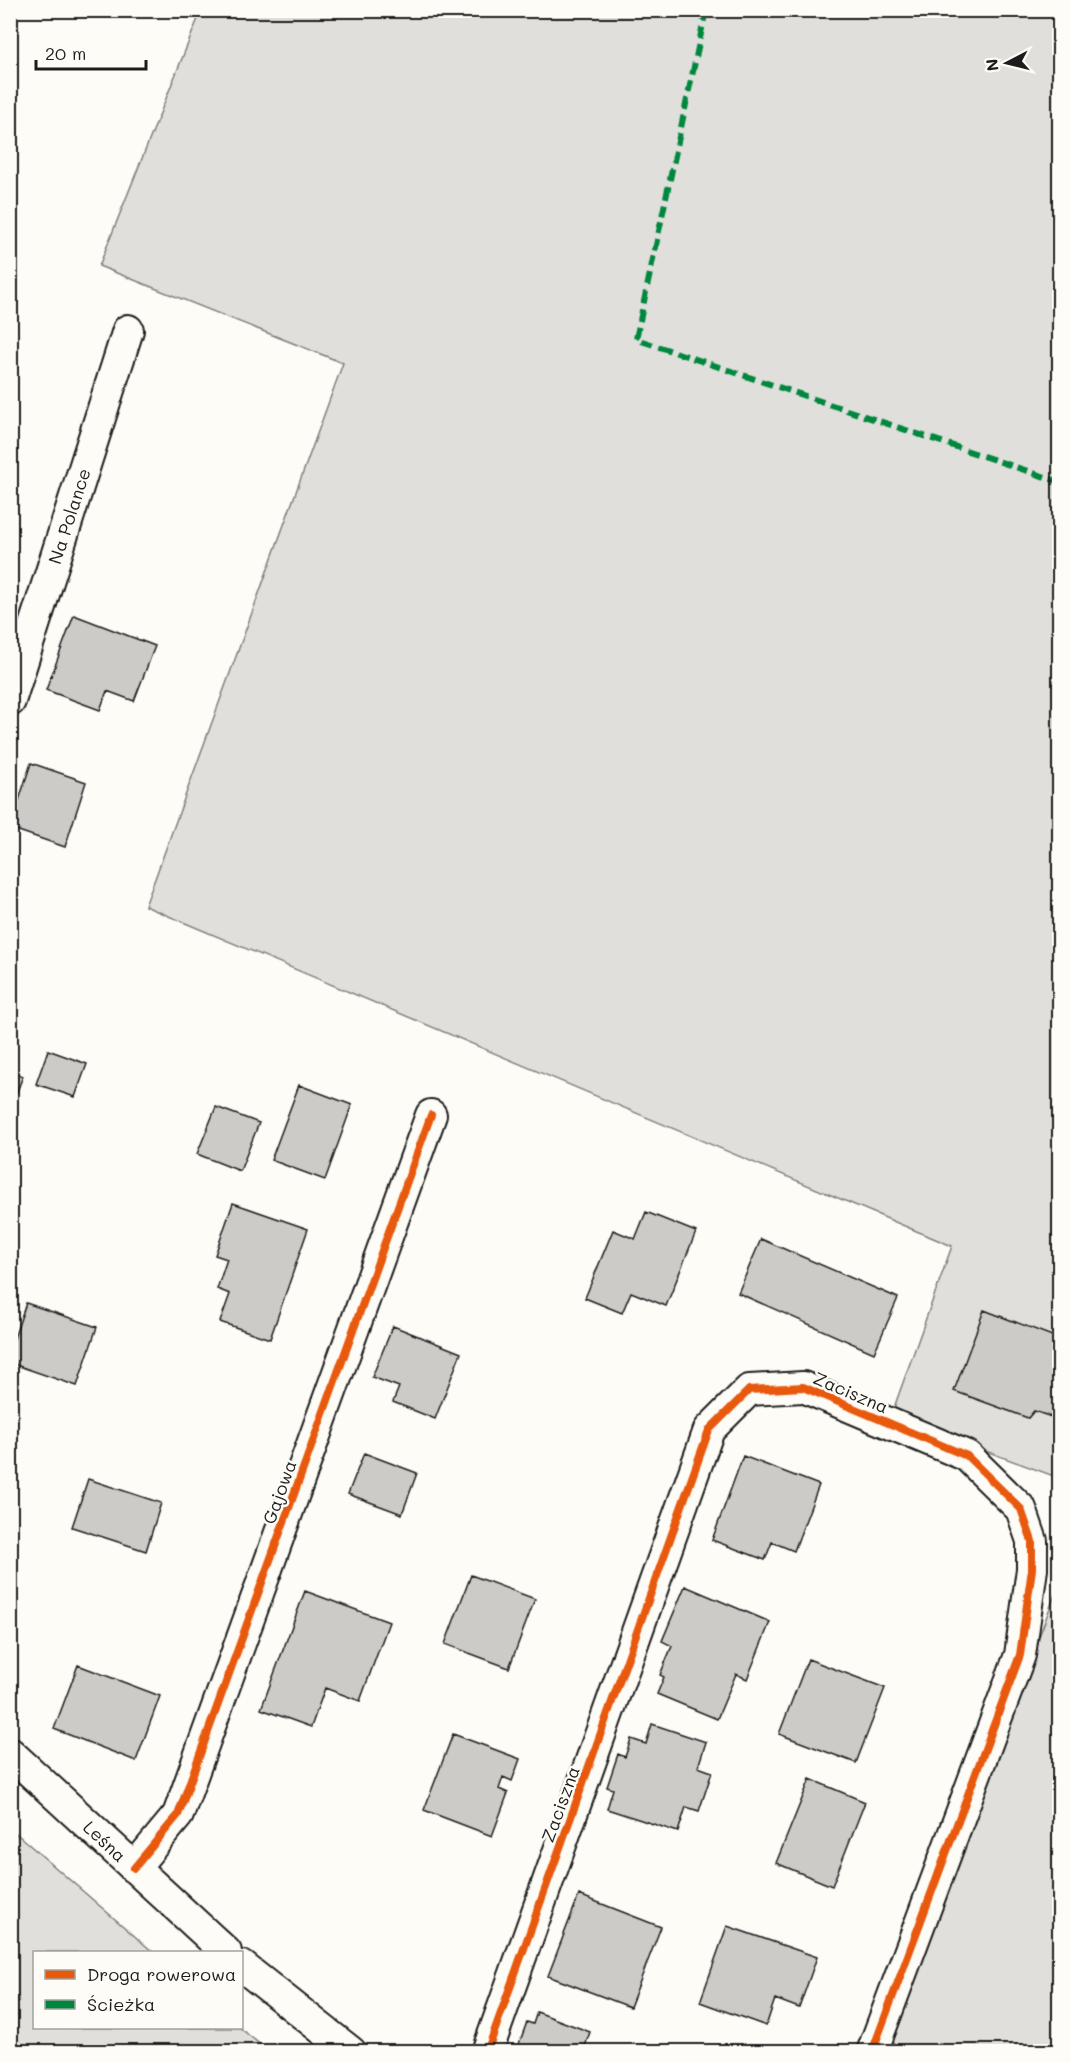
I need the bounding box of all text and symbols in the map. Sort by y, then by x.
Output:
scale bar [36,33,146,71]
north arrow [977,33,1037,93]
text: 20 m [45,41,86,65]
text: N [980,58,1003,72]
street label: Na Polance [42,465,96,567]
street label: Zaciszna [810,1365,892,1419]
street label: Gajowa [256,1457,302,1527]
street label: Zaciszna [535,1763,585,1845]
street label: Leśna [78,1815,132,1867]
legend [33,1951,243,2029]
text: Droga rowerowa [87,1962,236,1986]
text: Ścieżka [87,1992,155,2016]

